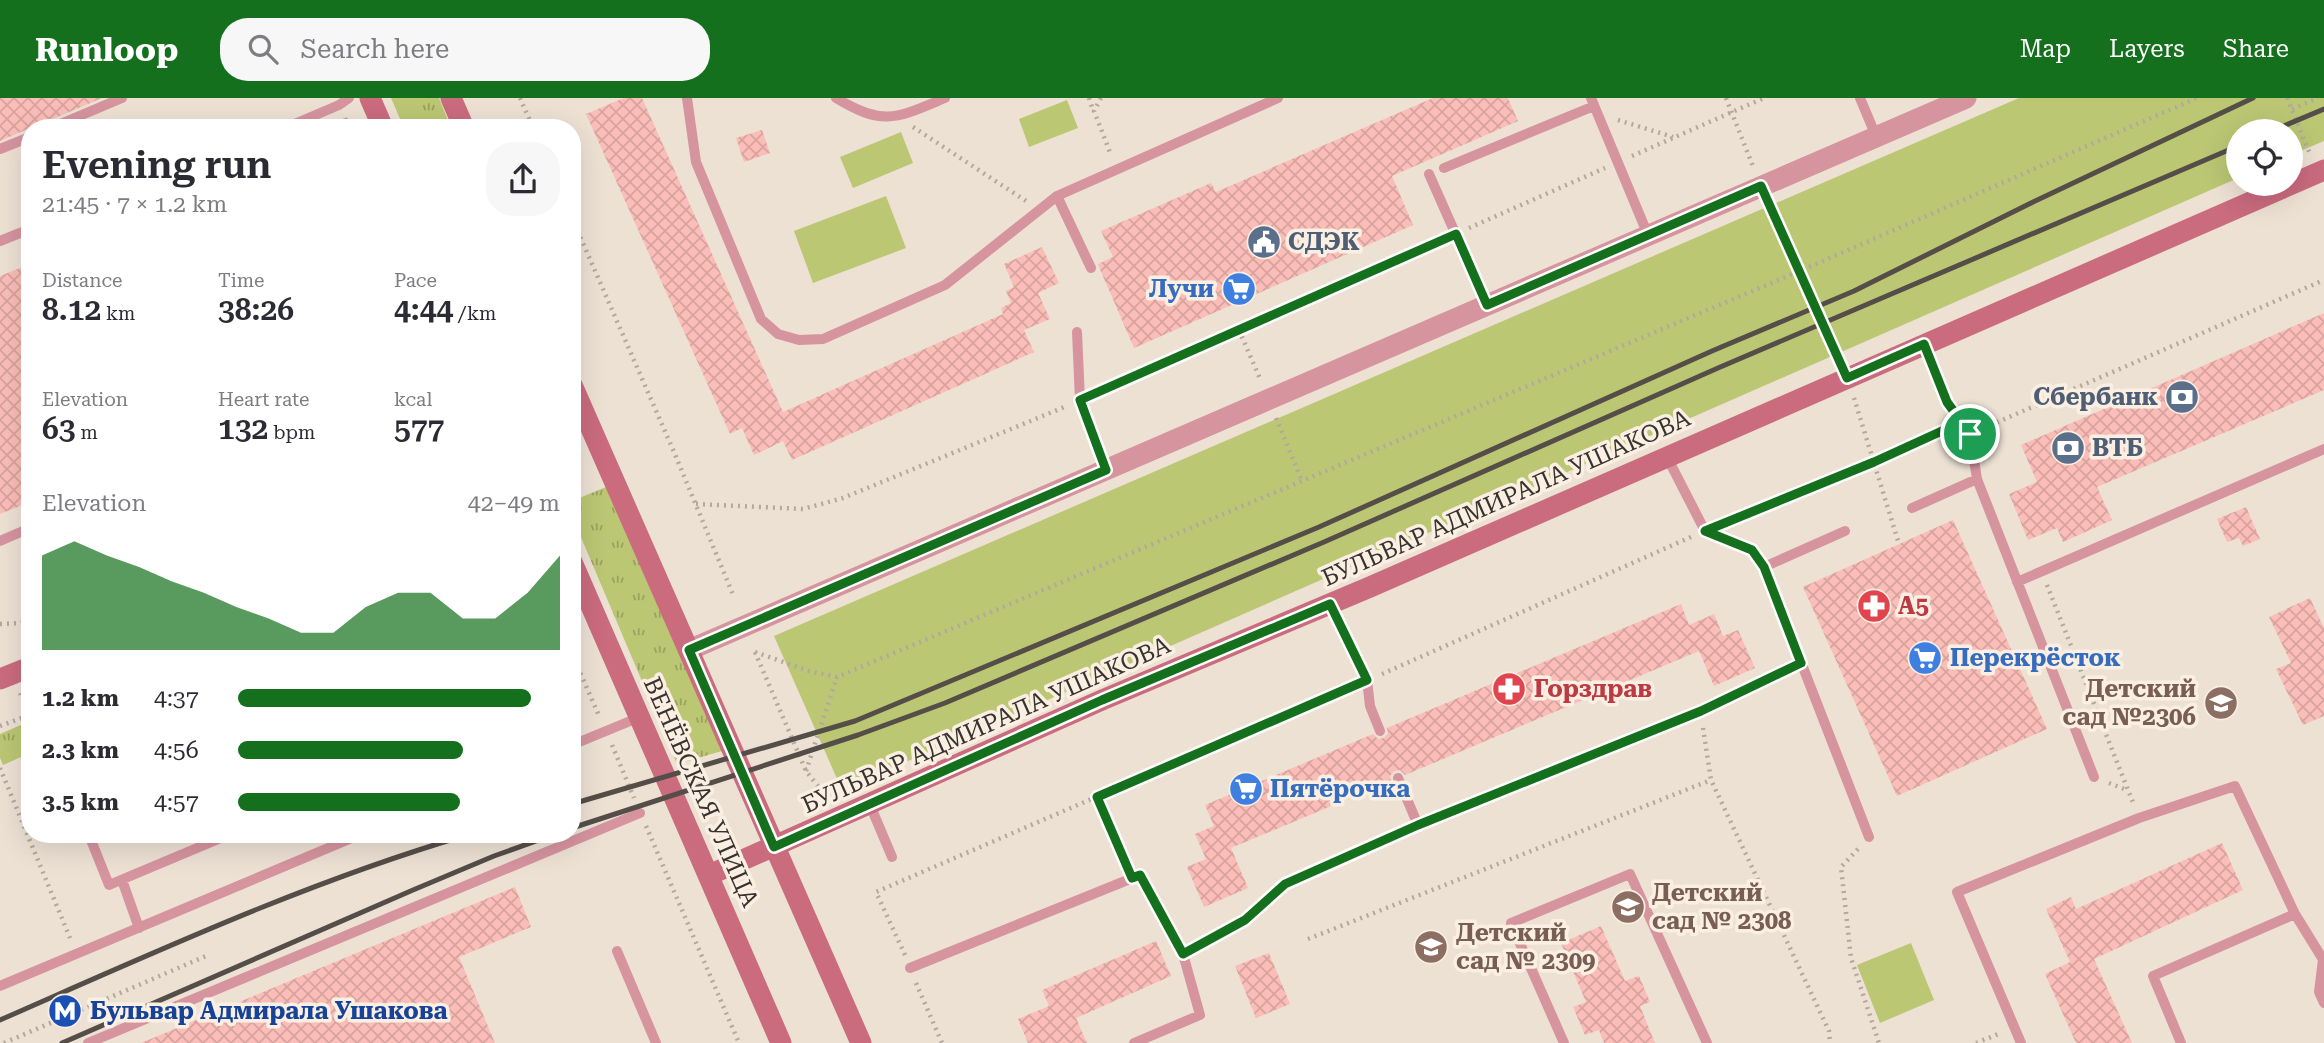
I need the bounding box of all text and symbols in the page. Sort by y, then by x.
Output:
search box [220,18,710,81]
text: Runloop [35,30,178,69]
icon: search [244,30,282,68]
text: Search here [300,34,449,64]
text: Map [2020,35,2071,63]
text: Layers [2109,35,2185,63]
text: Share [2223,35,2289,63]
map controls [2226,119,2303,196]
button: locate [2226,119,2303,196]
button: share [486,142,560,216]
text: Evening run [42,143,271,187]
text: 21:45 · 7 × 1.2 km [42,191,227,218]
public building icon: СДЭК [1245,223,1283,261]
place label: СДЭК [1288,228,1360,256]
text: Distance [42,269,122,292]
text: Time [218,269,265,292]
text: Pace [394,269,437,292]
supermarket icon: Лучи [1220,270,1258,308]
place label: Лучи [1149,275,1214,303]
text: 8.12 [42,292,101,327]
text: 38:26 [218,292,294,327]
text: 4:44 [394,292,453,327]
text: km [101,302,135,325]
text: /km [453,302,496,325]
bank icon: Сбербанк [2163,378,2201,416]
place label: Сбербанк [2033,383,2158,411]
text: Elevation [42,388,128,411]
text: Heart rate [218,388,309,411]
text: kcal [394,388,432,411]
street label: БУЛЬВАР АДМИРАЛА УШАКОВА [1318,404,1695,592]
pin [1940,404,2000,464]
text: 63 [42,411,76,446]
text: 132 [218,411,268,446]
text: 577 [394,411,444,446]
icon: arrive [1951,415,1989,453]
text: m [76,421,98,444]
text: bpm [268,421,315,444]
bank icon: ВТБ [2049,429,2087,467]
place label: ВТБ [2092,434,2143,462]
text: Elevation [42,490,146,517]
text: 42–49 m [468,490,560,517]
pharmacy icon: А5 [1855,587,1893,625]
place label: А5 [1898,592,1929,620]
street label: БУЛЬВАР АДМИРАЛА УШАКОВА [798,631,1175,819]
supermarket icon: Перекрёсток [1906,639,1944,677]
place label: Перекрёсток [1950,644,2121,672]
pharmacy icon: Горздрав [1490,670,1528,708]
street label: ВЕНЁВСКАЯ УЛИЦА [638,672,765,911]
place label: Горздрав [1534,675,1652,703]
place label: Детский сад №2306 [2063,675,2196,731]
school or university icon: Детский сад №2306 [2202,684,2240,722]
text: 1.2 km [42,685,119,712]
text: 4:37 [154,685,199,712]
text: 2.3 km [42,737,119,764]
text: 4:56 [154,737,199,764]
supermarket icon: Пятёрочка [1227,770,1265,808]
place label: Пятёрочка [1270,775,1410,803]
text: 3.5 km [42,789,119,816]
text: 4:57 [154,789,199,816]
place label: Детский сад № 2308 [1652,879,1792,935]
school or university icon: Детский сад № 2308 [1609,888,1647,926]
place label: Детский сад № 2309 [1456,919,1596,975]
school or university icon: Детский сад № 2309 [1412,928,1450,966]
metro station icon: Бульвар Адмирала Ушакова [46,992,84,1030]
place label: Бульвар Адмирала Ушакова [90,997,448,1025]

